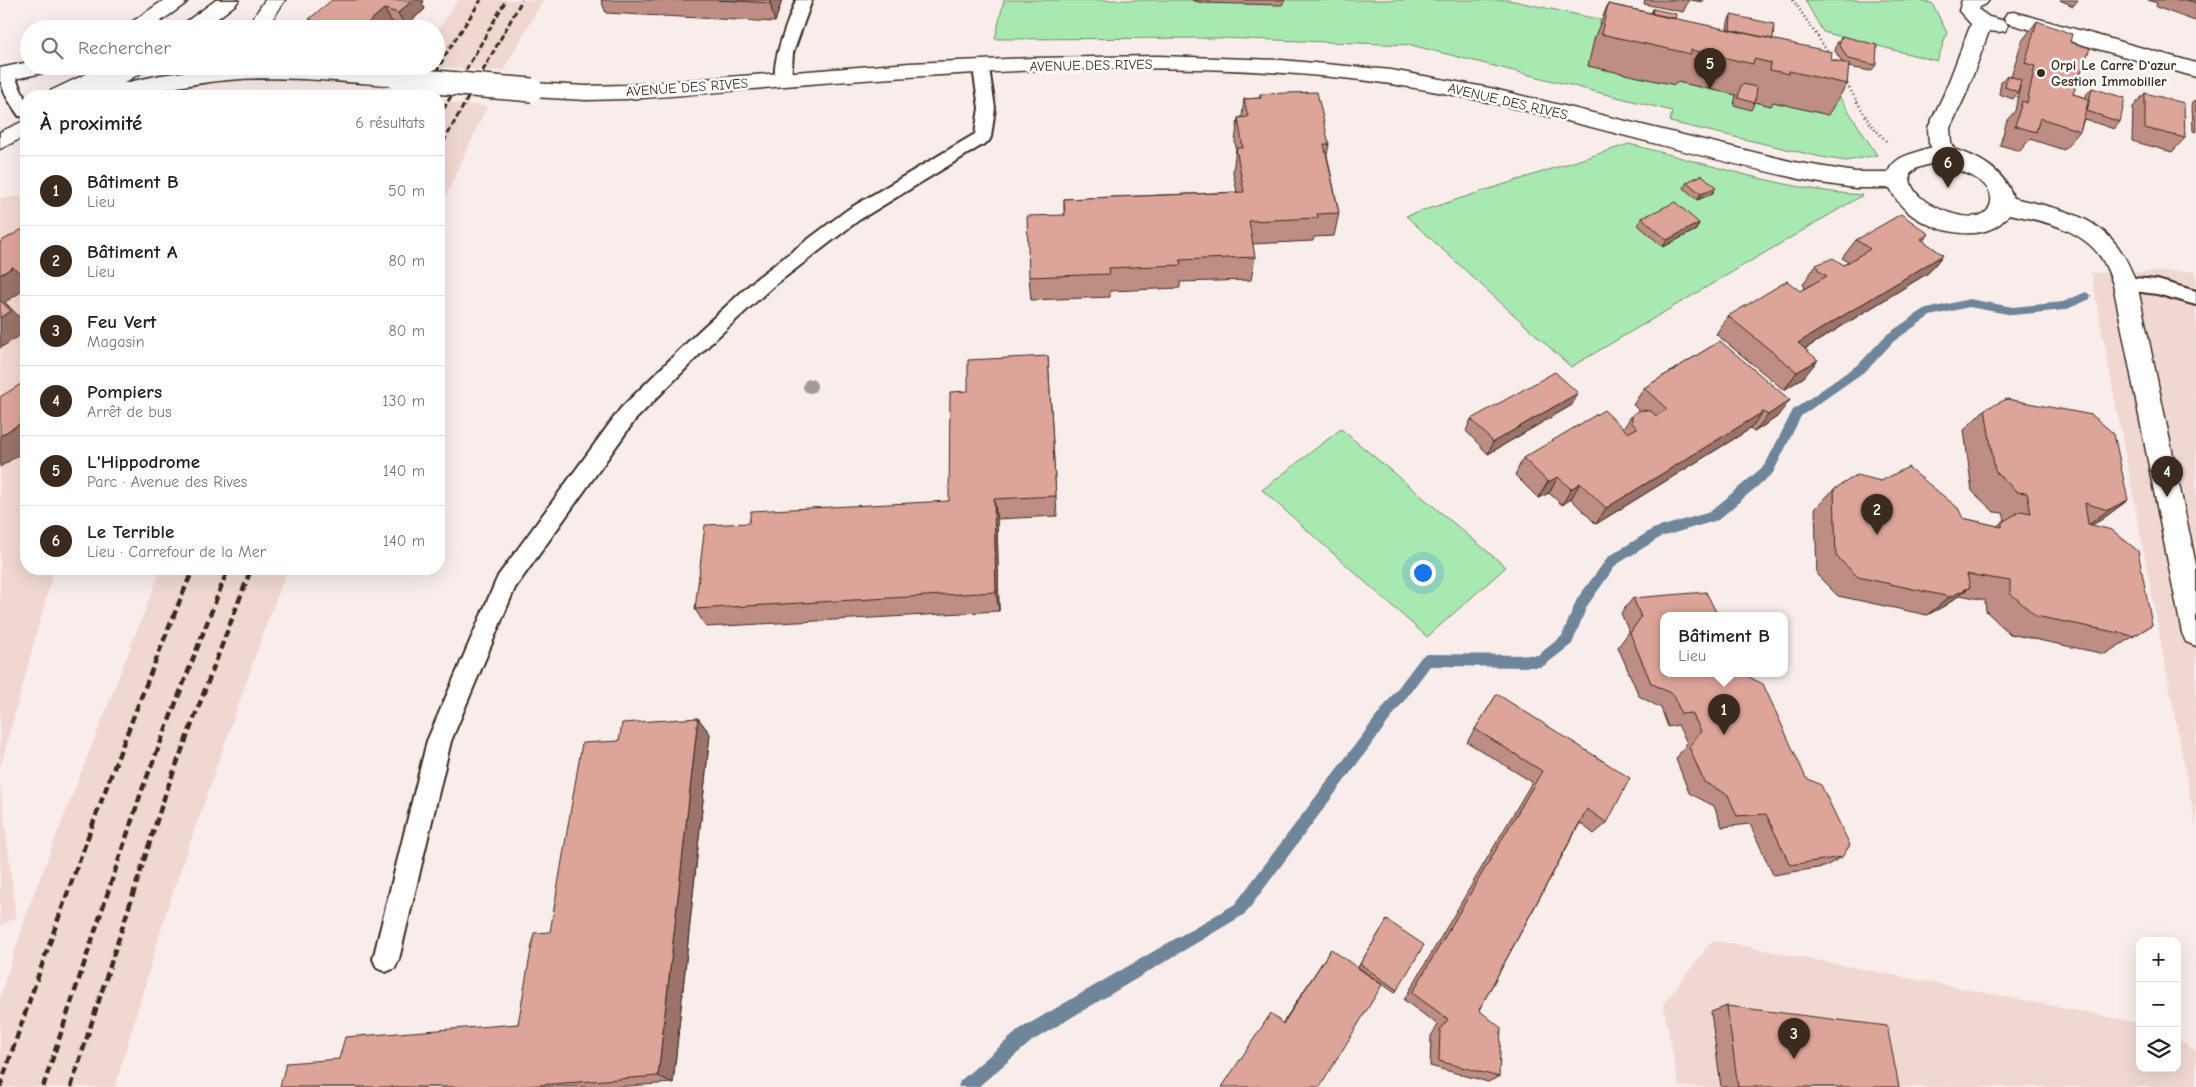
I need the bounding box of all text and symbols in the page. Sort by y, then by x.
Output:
search box [20,20,445,75]
icon: search [38,34,66,62]
text: Rechercher [78,37,171,59]
pin: 5 [1694,48,1726,89]
street label: AVENUE DES RIVES [1030,56,1153,75]
place label: Orpi Le Carre D'azur Gestion Immobilier [2051,57,2177,90]
marker: Orpi Le Carre D'azur Gestion Immobilier [2035,67,2047,79]
street label: AVENUE DES RIVES [625,75,749,100]
street label: AVENUE DES RIVES [1446,79,1570,124]
text: À proximité [40,111,142,135]
text: 6 résultats [355,114,425,132]
pin: 6 [1932,147,1964,188]
text: Bâtiment B [87,171,179,193]
text: 1 [53,182,59,200]
text: 50 m [388,182,425,200]
text: Lieu [87,193,115,211]
text: Bâtiment A [87,241,177,263]
text: 2 [52,252,60,270]
text: 80 m [388,252,425,270]
text: Lieu [87,263,115,281]
text: Feu Vert [87,311,156,333]
text: 3 [52,322,60,340]
text: 80 m [388,322,425,340]
text: Magasin [87,333,145,351]
text: Pompiers [87,381,162,403]
text: 4 [52,392,60,410]
text: 130 m [382,392,425,410]
text: Arrêt de bus [87,403,172,421]
text: L'Hippodrome [87,451,200,473]
pin: 4 [2151,456,2183,497]
text: 5 [52,462,60,480]
text: 140 m [383,462,425,480]
text: Parc · Avenue des Rives [87,473,247,491]
pin: 2 [1861,494,1893,535]
text: Le Terrible [87,521,174,543]
text: 6 [52,532,60,550]
text: 140 m [383,532,425,550]
text: Lieu · Carrefour de la Mer [87,543,266,561]
your location [1410,560,1436,586]
popup [1660,612,1788,677]
text: Bâtiment B [1678,625,1770,647]
text: Lieu [1678,647,1706,665]
pin: 1 [1708,694,1740,735]
map controls [2136,937,2181,1072]
button: + [2136,937,2181,982]
button: − [2136,982,2181,1027]
pin: 3 [1778,1018,1810,1059]
button: layers [2136,1027,2181,1072]

